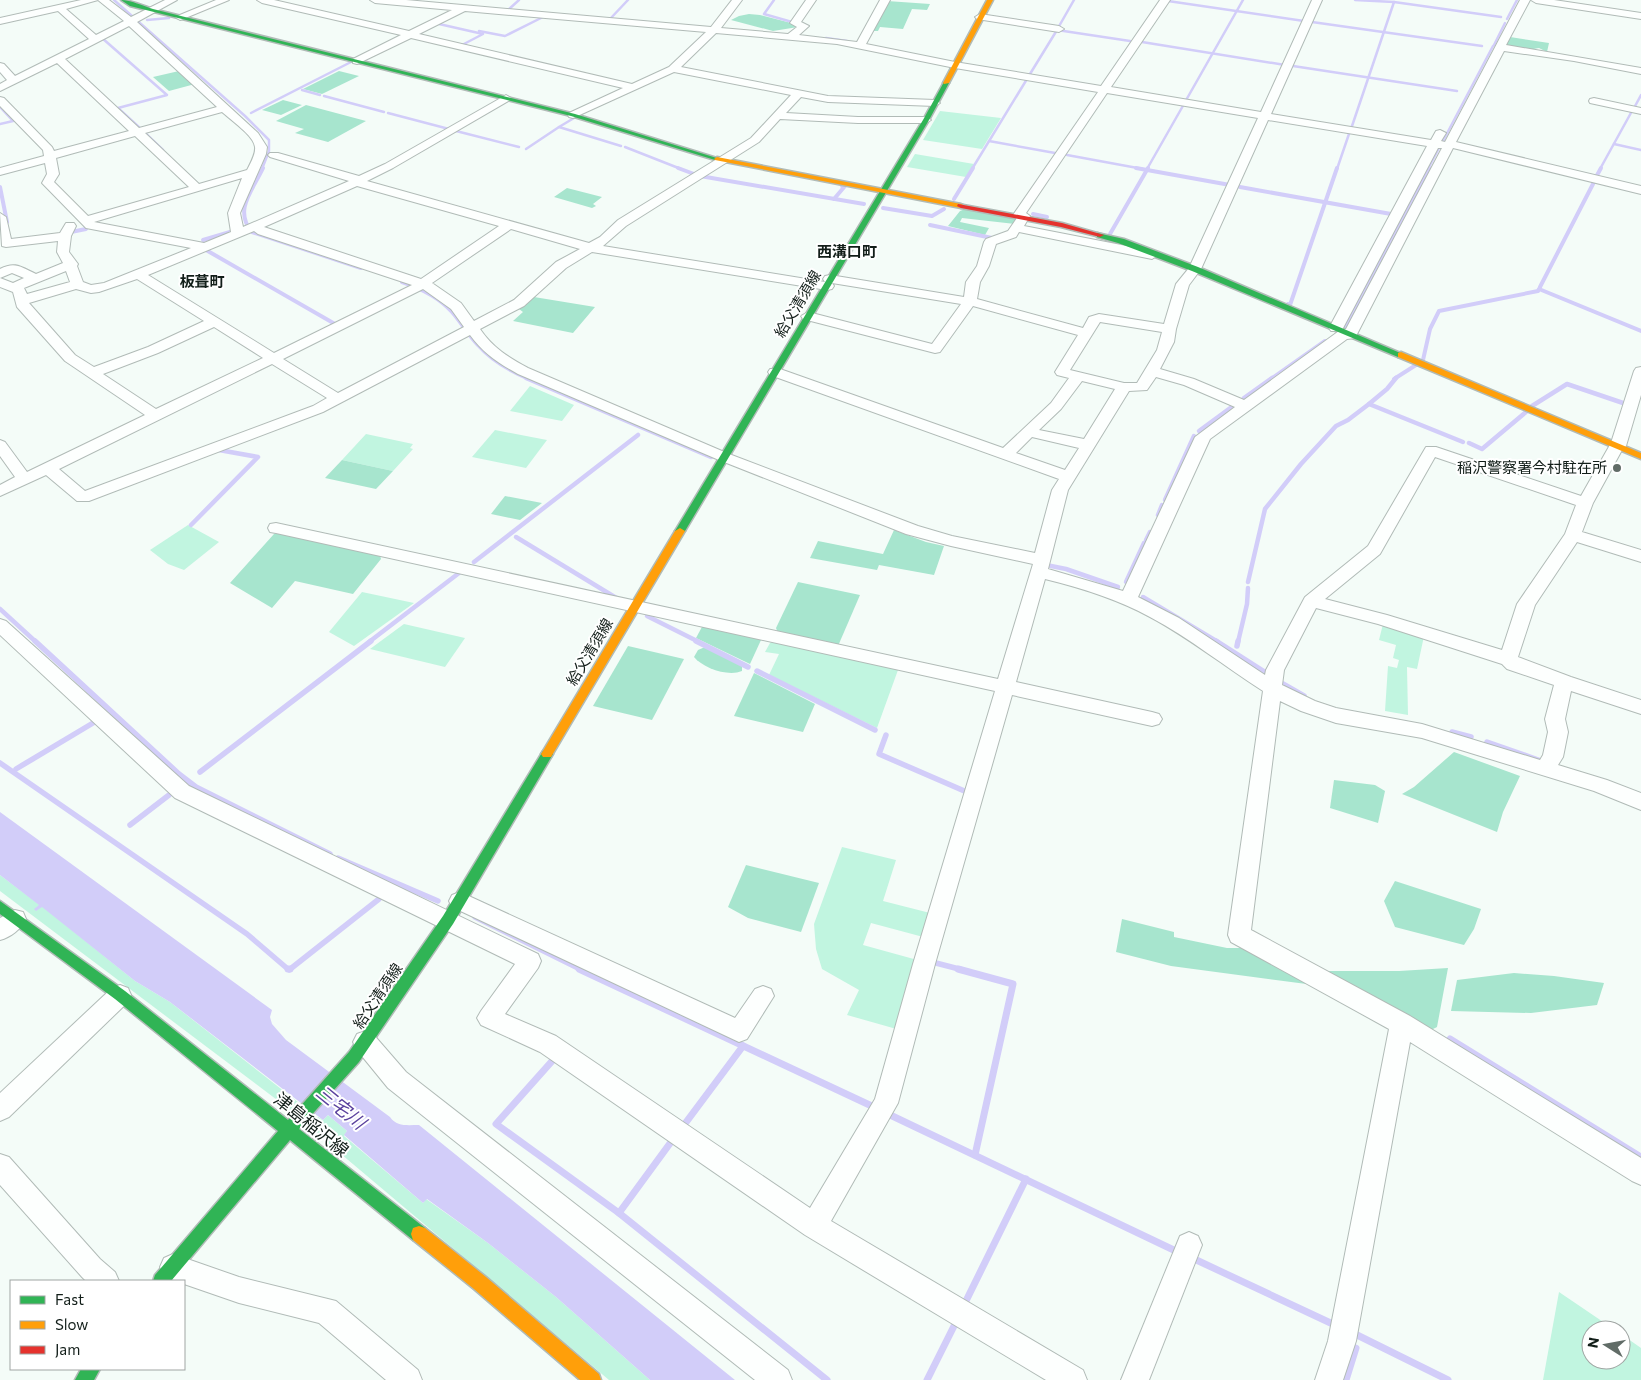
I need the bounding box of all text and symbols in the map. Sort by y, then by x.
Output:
district label: 西溝口町 [817,242,877,260]
street label: 給父清須線 [770,267,824,340]
district label: 板葺町 [179,272,225,290]
place label: 稲沢警察署今村駐在所 [1457,458,1607,476]
marker: 稲沢警察署今村駐在所 [1611,462,1623,474]
street label: 給父清須線 [562,615,616,688]
street label: 給父清須線 [349,959,406,1032]
water label: 三宅川 [312,1080,372,1135]
street label: 津島稲沢線 [270,1087,354,1161]
legend [10,1280,185,1370]
text: Fast [55,1290,84,1308]
text: Slow [55,1315,88,1333]
north arrow [1581,1320,1631,1370]
text: N [1583,1336,1602,1349]
text: Jam [55,1340,80,1358]

